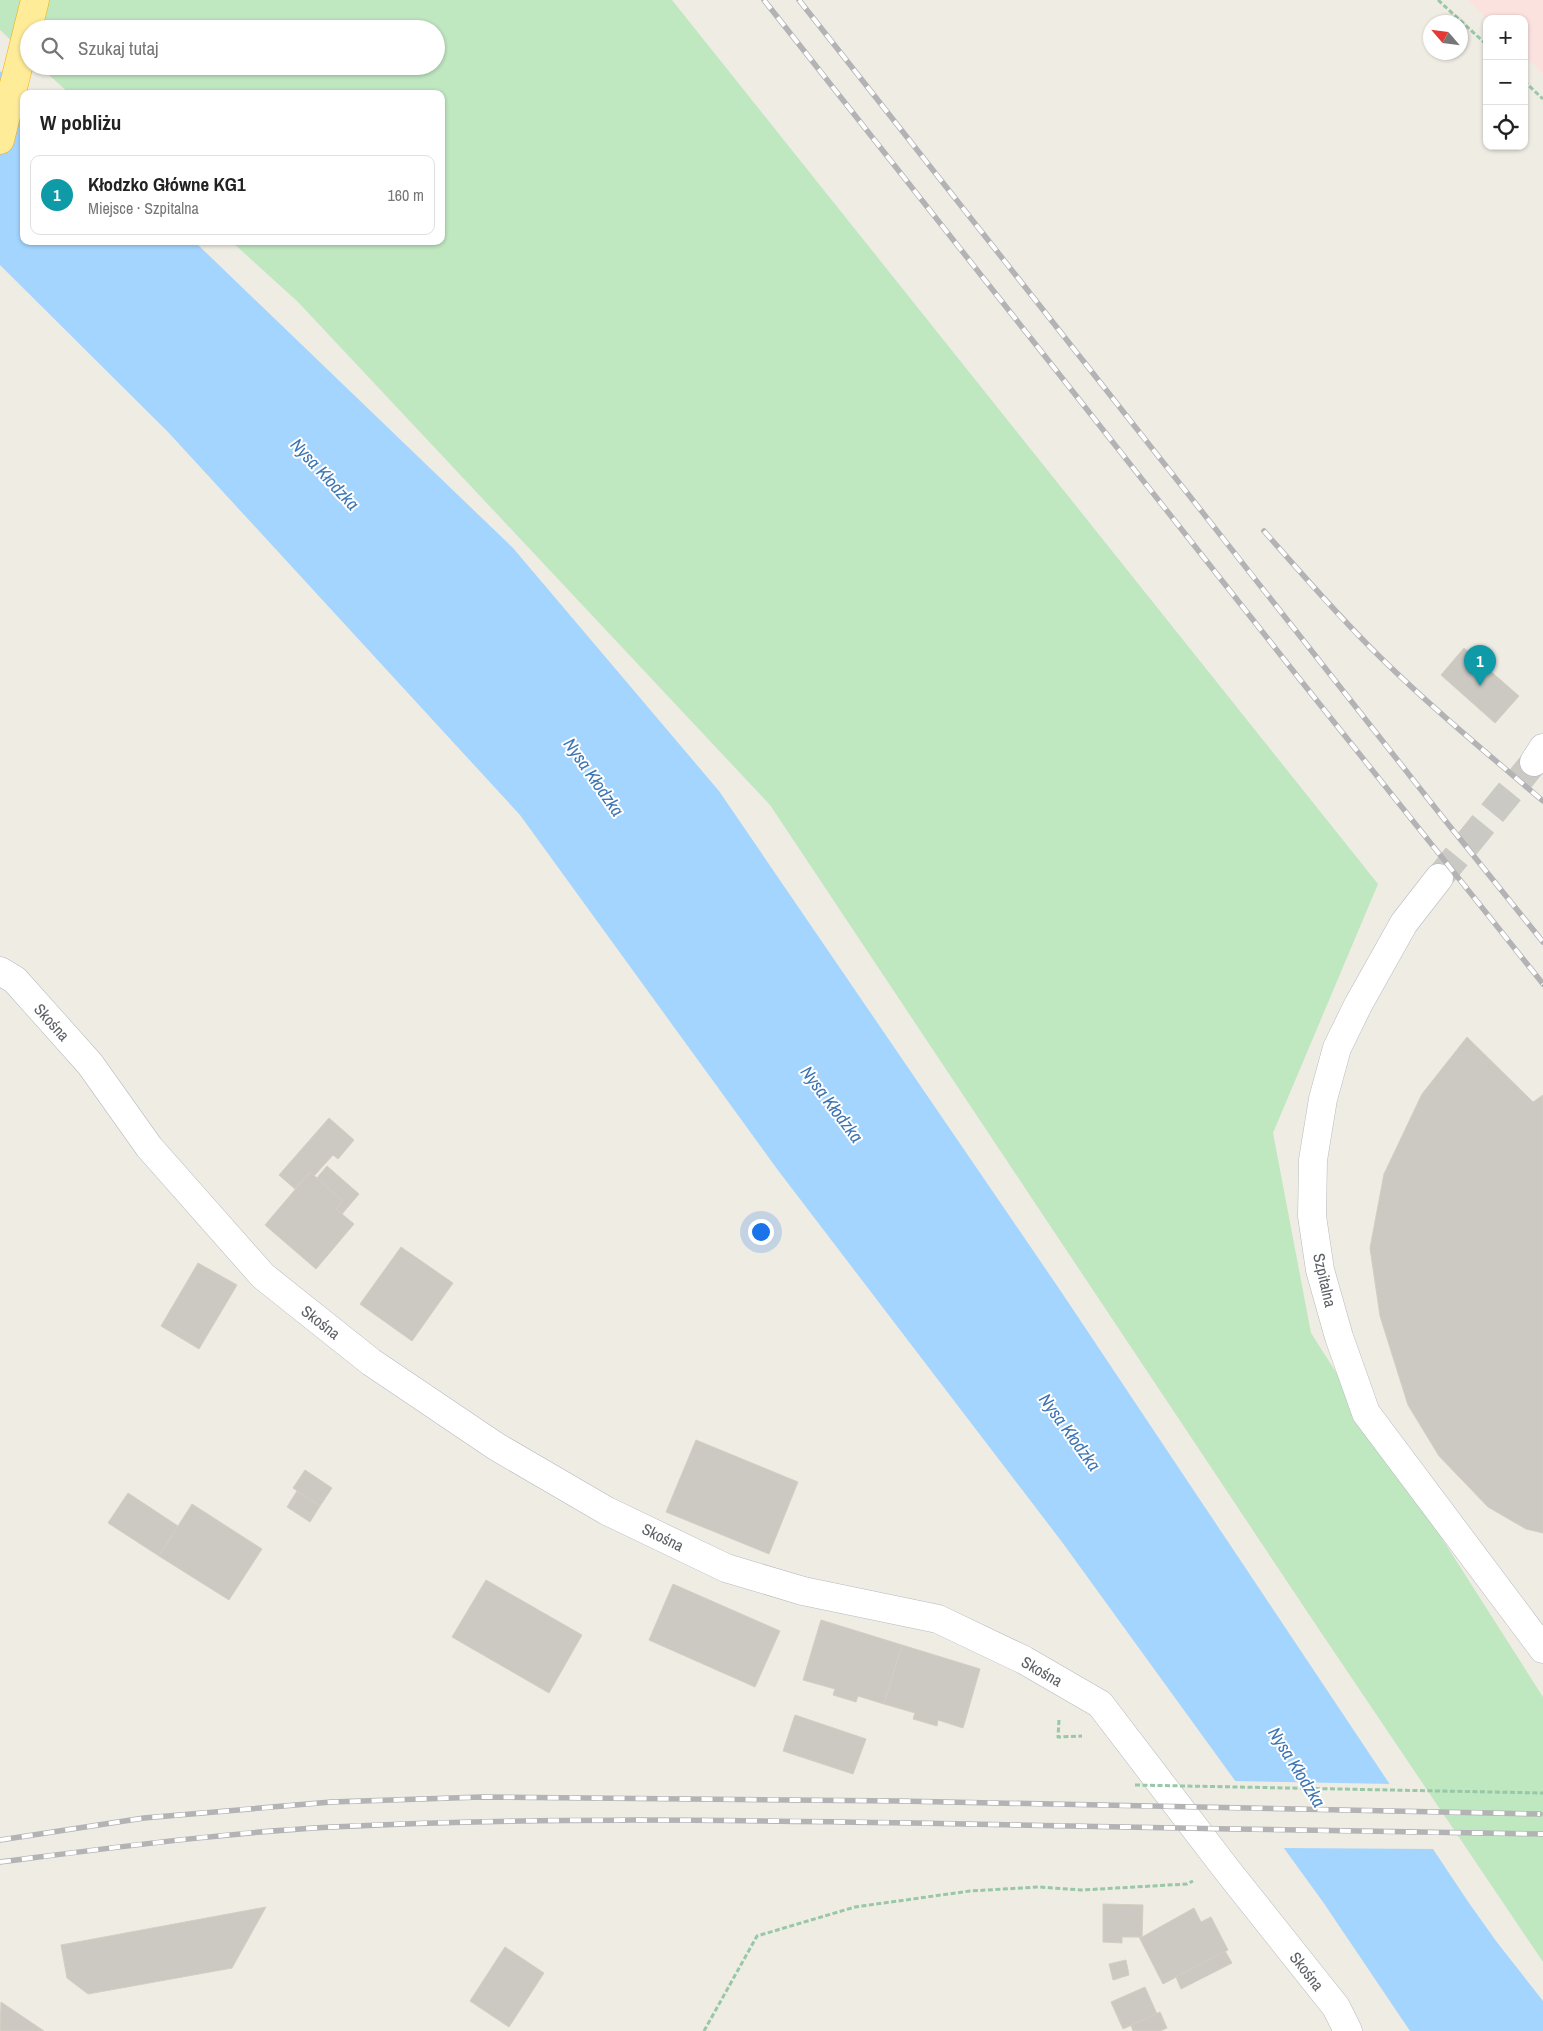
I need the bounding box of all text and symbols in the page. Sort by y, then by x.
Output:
north arrow [1423,15,1468,60]
map controls [1483,15,1528,150]
button: + [1483,15,1528,60]
search box [20,20,445,75]
icon: search [38,34,66,62]
text: Szukaj tutaj [78,35,159,61]
button: − [1483,60,1528,105]
button: locate [1483,105,1528,150]
text: W pobliżu [40,108,121,137]
text: Kłodzko Główne KG1 [88,171,246,197]
text: 1 [53,184,61,206]
text: 160 m [388,184,424,206]
text: Miejsce · Szpitalna [88,197,199,219]
water label: Nysa Kłodzka [285,432,365,516]
pin: 1 [1464,645,1496,686]
water label: Nysa Kłodzka [558,733,630,821]
street label: Skośna [29,998,75,1046]
water label: Nysa Kłodzka [795,1060,869,1148]
your location [748,1219,774,1245]
street label: Szpitalna [1308,1251,1342,1310]
street label: Skośna [297,1300,346,1345]
water label: Nysa Kłodzka [1033,1388,1107,1476]
street label: Skośna [639,1518,688,1557]
street label: Skośna [1018,1651,1067,1692]
water label: Nysa Kłodzka [1262,1722,1332,1812]
street label: Skośna [1285,1947,1330,1996]

